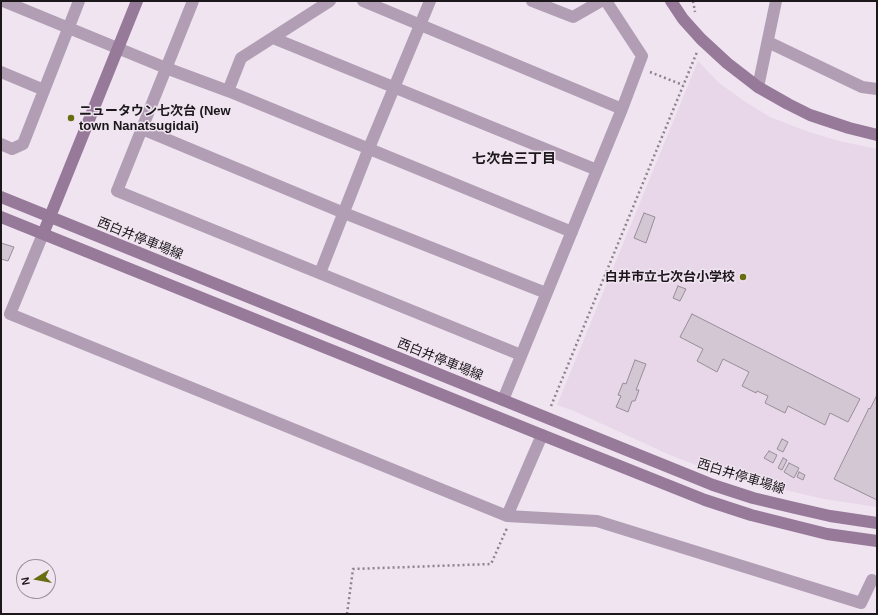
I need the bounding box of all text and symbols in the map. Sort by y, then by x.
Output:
place label: ニュータウン七次台 (New town Nanatsugidai) [79,103,231,134]
marker: ニュータウン七次台 (New town Nanatsugidai) [66,113,76,123]
district label: 七次台三丁目 [472,151,556,167]
street label: 西白井停車場線 [95,215,185,263]
place label: 白井市立七次台小学校 [605,269,735,285]
marker: 白井市立七次台小学校 [738,272,748,282]
street label: 西白井停車場線 [395,336,485,384]
street label: 西白井停車場線 [695,456,787,498]
north arrow [16,559,56,599]
text: N [19,576,32,586]

